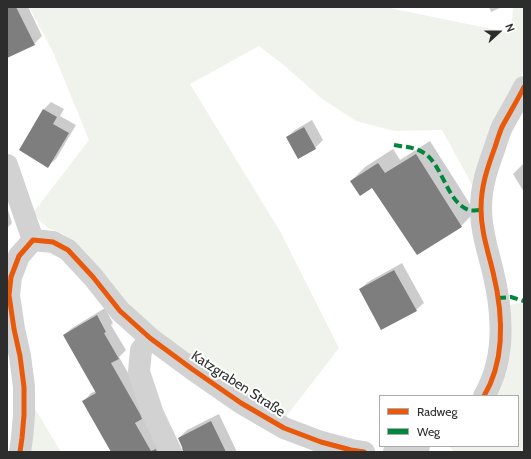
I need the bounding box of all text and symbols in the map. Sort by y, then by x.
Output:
north arrow [479,12,519,52]
text: N [502,22,518,34]
street label: Katzgraben Straße [188,347,288,421]
legend [379,395,519,447]
text: Radweg [417,404,457,419]
text: Weg [417,424,440,439]

